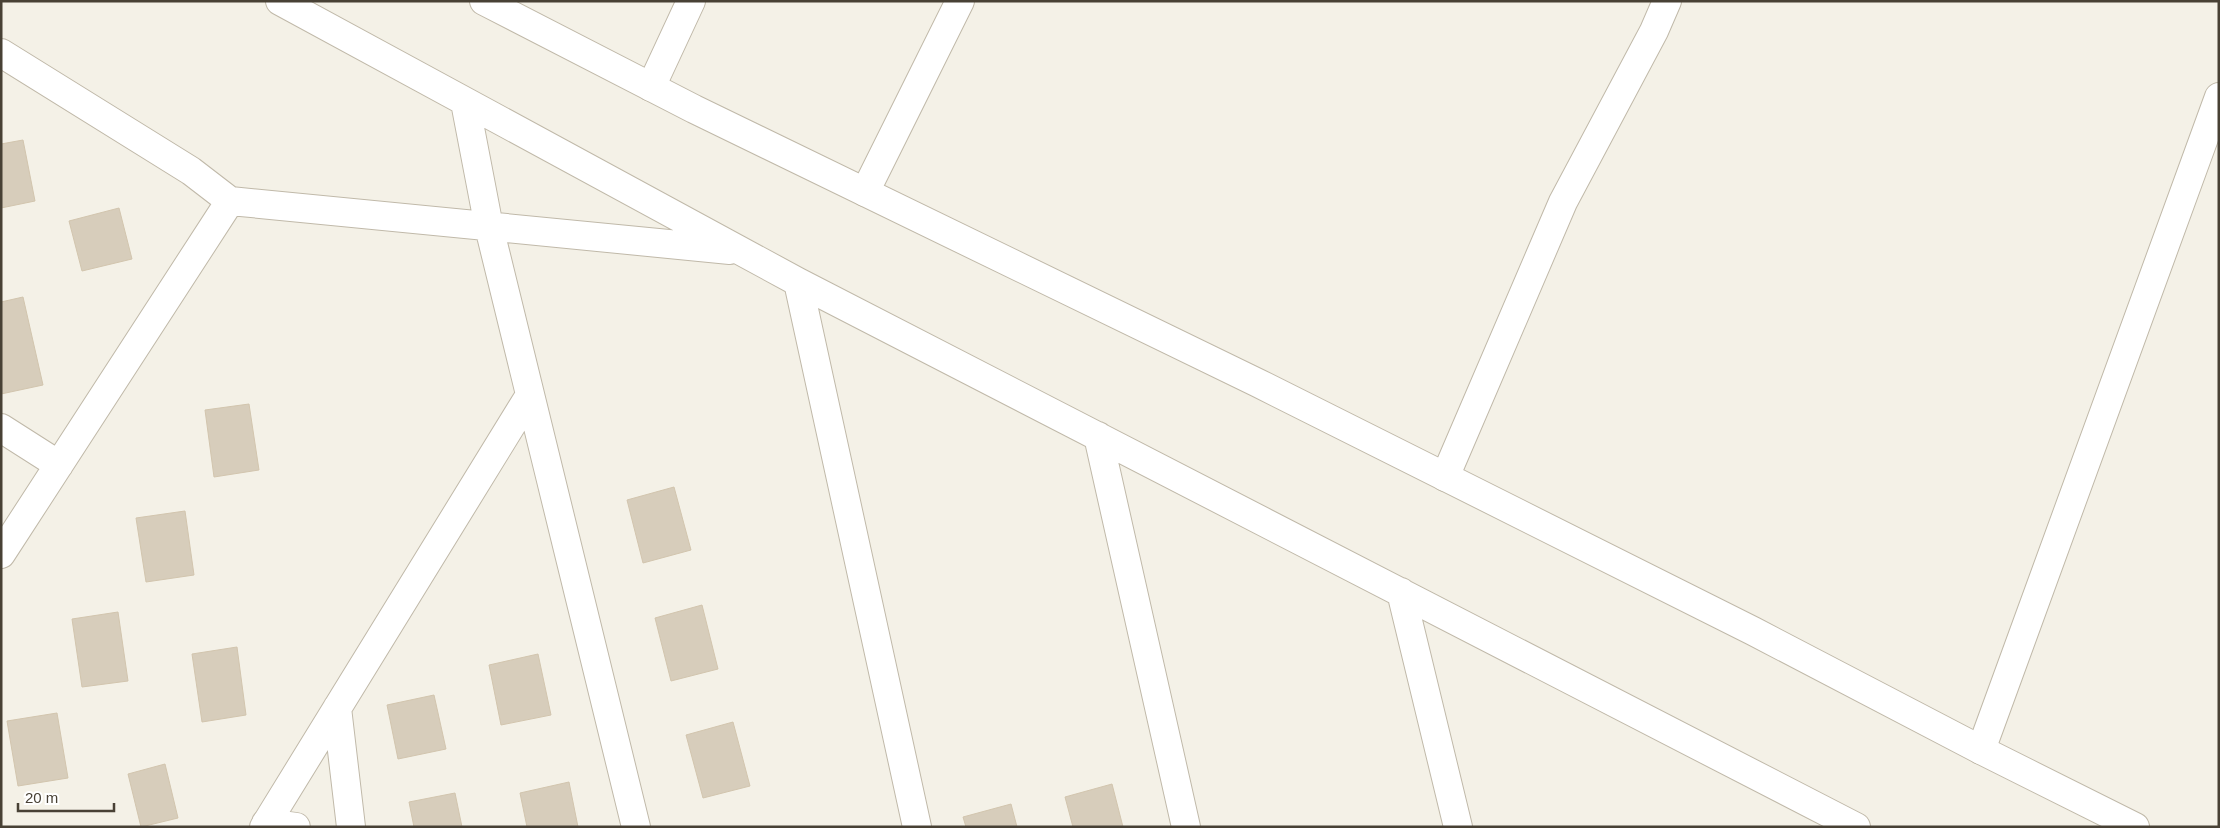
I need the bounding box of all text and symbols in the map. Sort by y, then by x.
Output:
scale bar [18,780,114,812]
text: 20 m [25,789,58,806]

